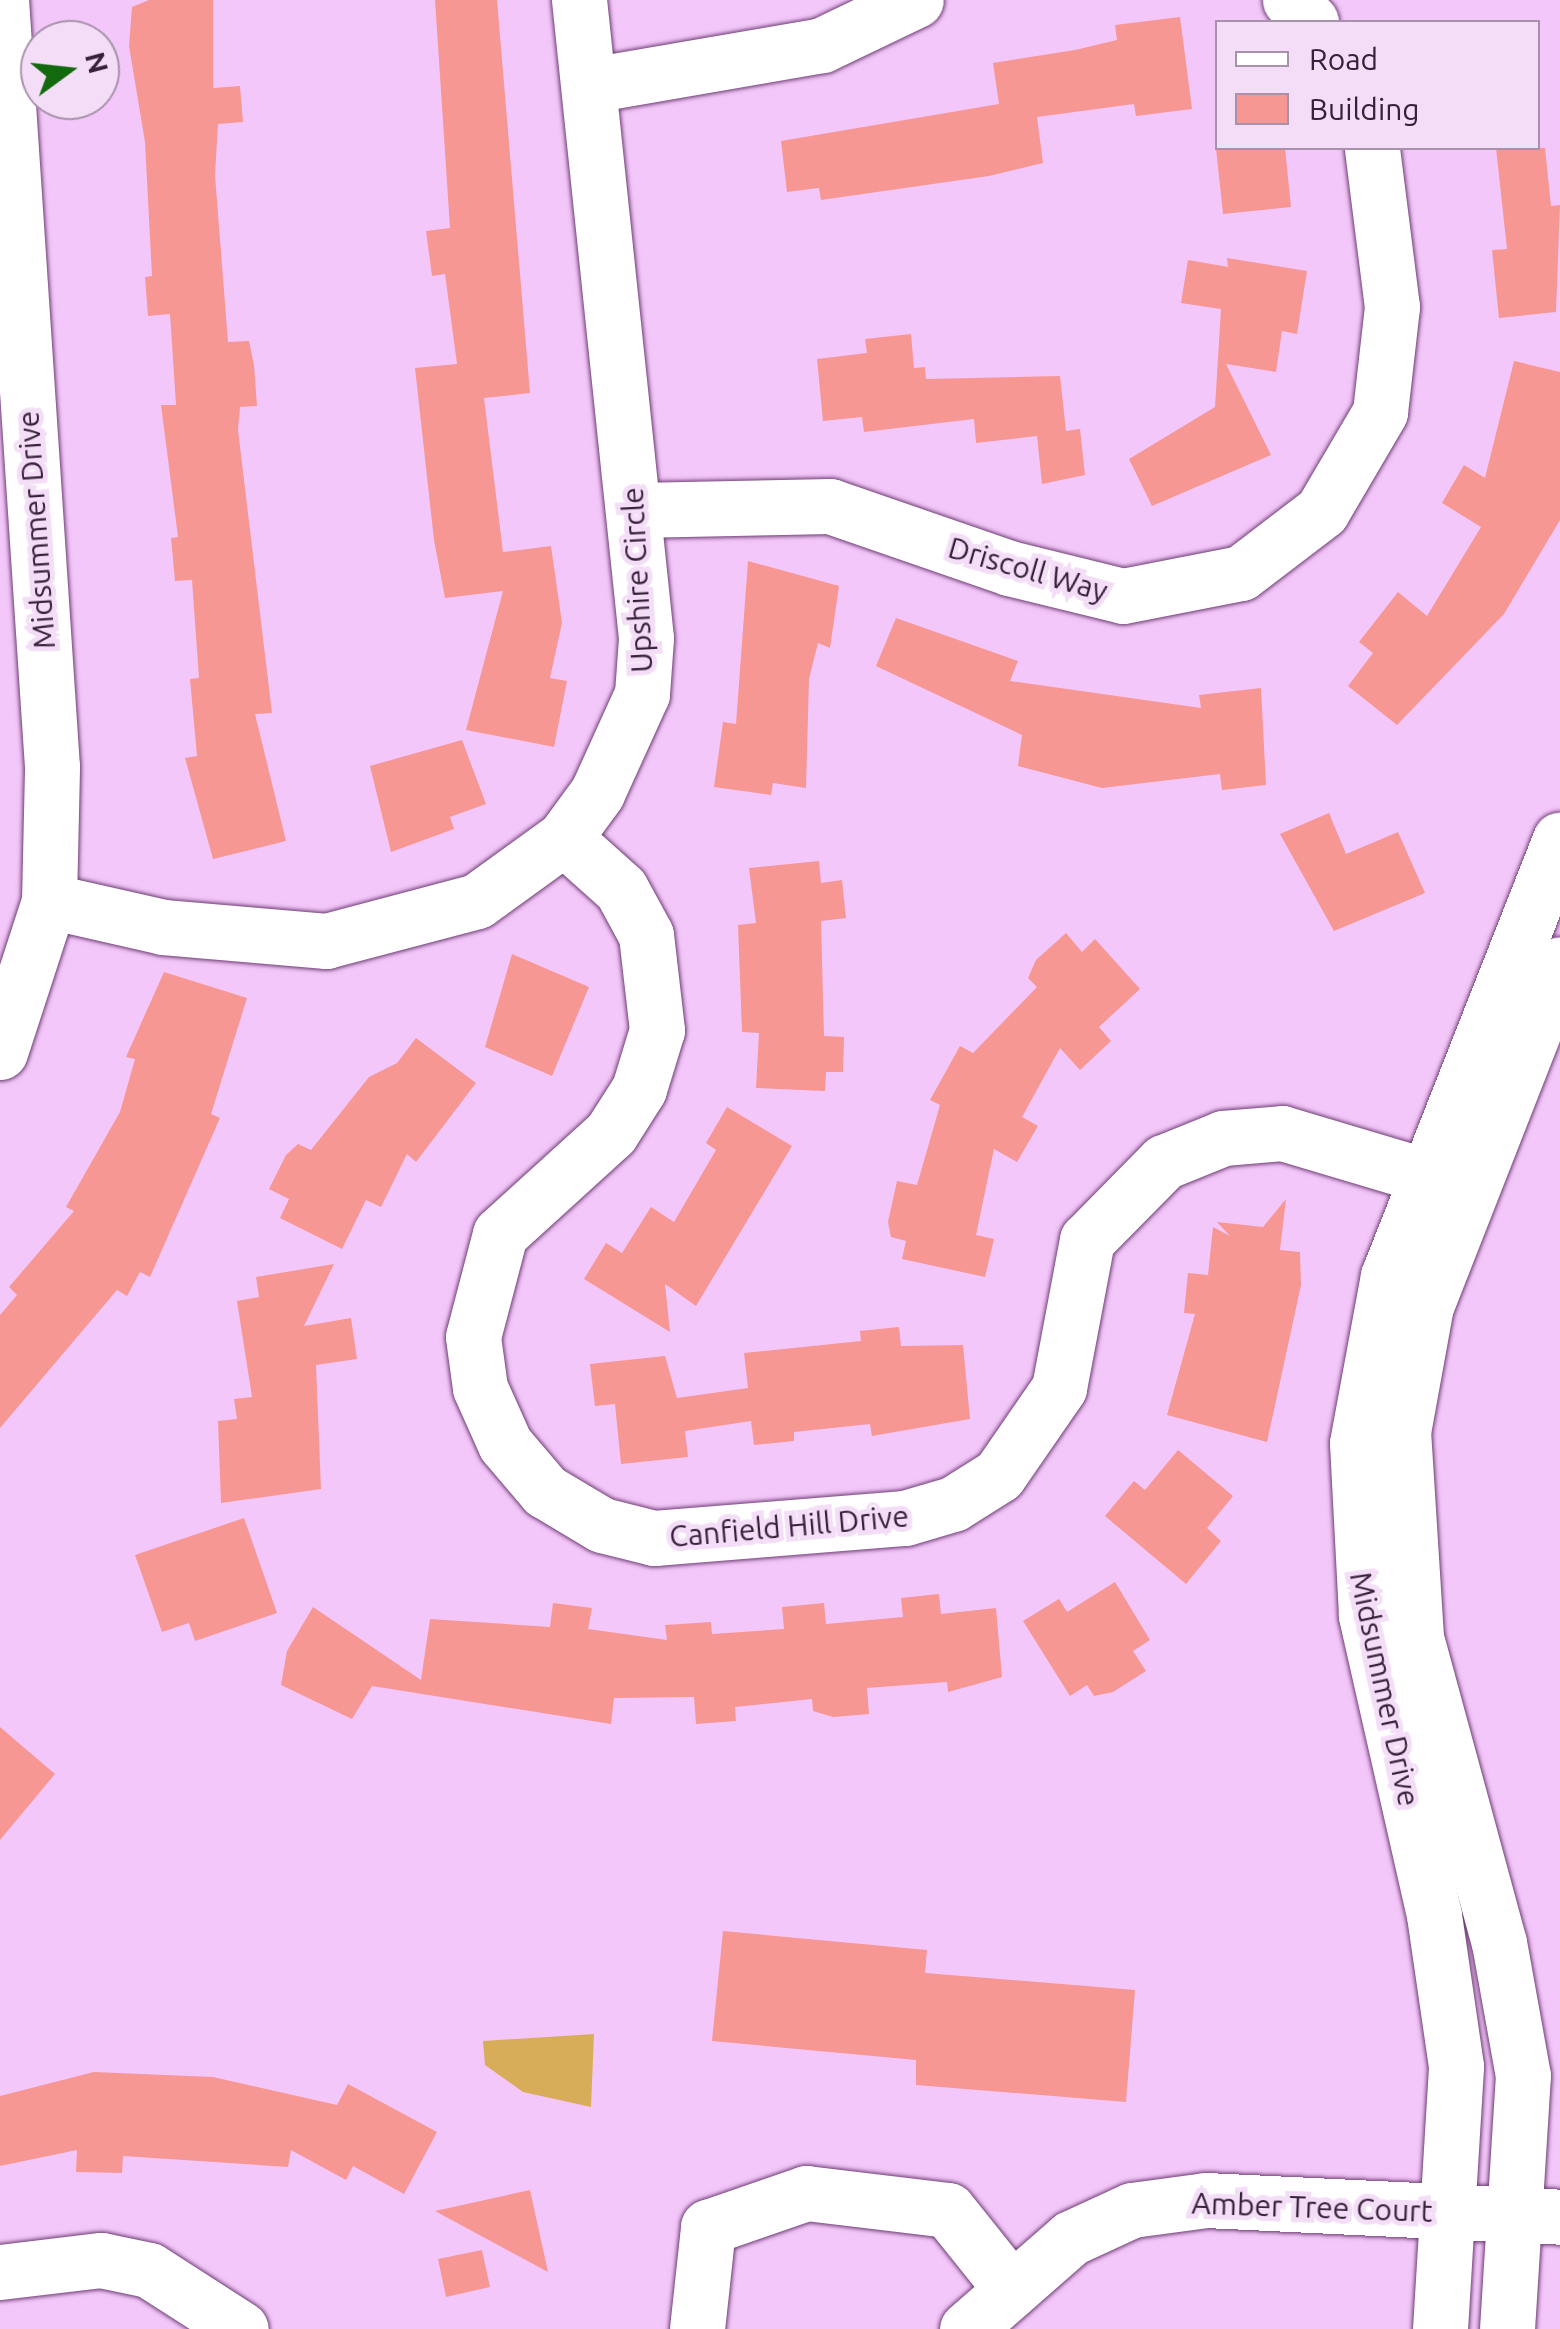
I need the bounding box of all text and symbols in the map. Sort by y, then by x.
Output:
north arrow [20,20,120,120]
legend [1215,20,1540,150]
text: Road [1309,42,1378,76]
text: N [80,49,115,77]
text: Building [1309,92,1420,126]
street label: Midsummer Drive [10,410,62,650]
street label: Upshire Circle [614,486,660,674]
street label: Driscoll Way [944,529,1112,609]
street label: Canfield Hill Drive [668,1498,910,1554]
street label: Midsummer Drive [1343,1569,1427,1809]
street label: Amber Tree Court [1191,2185,1433,2229]

